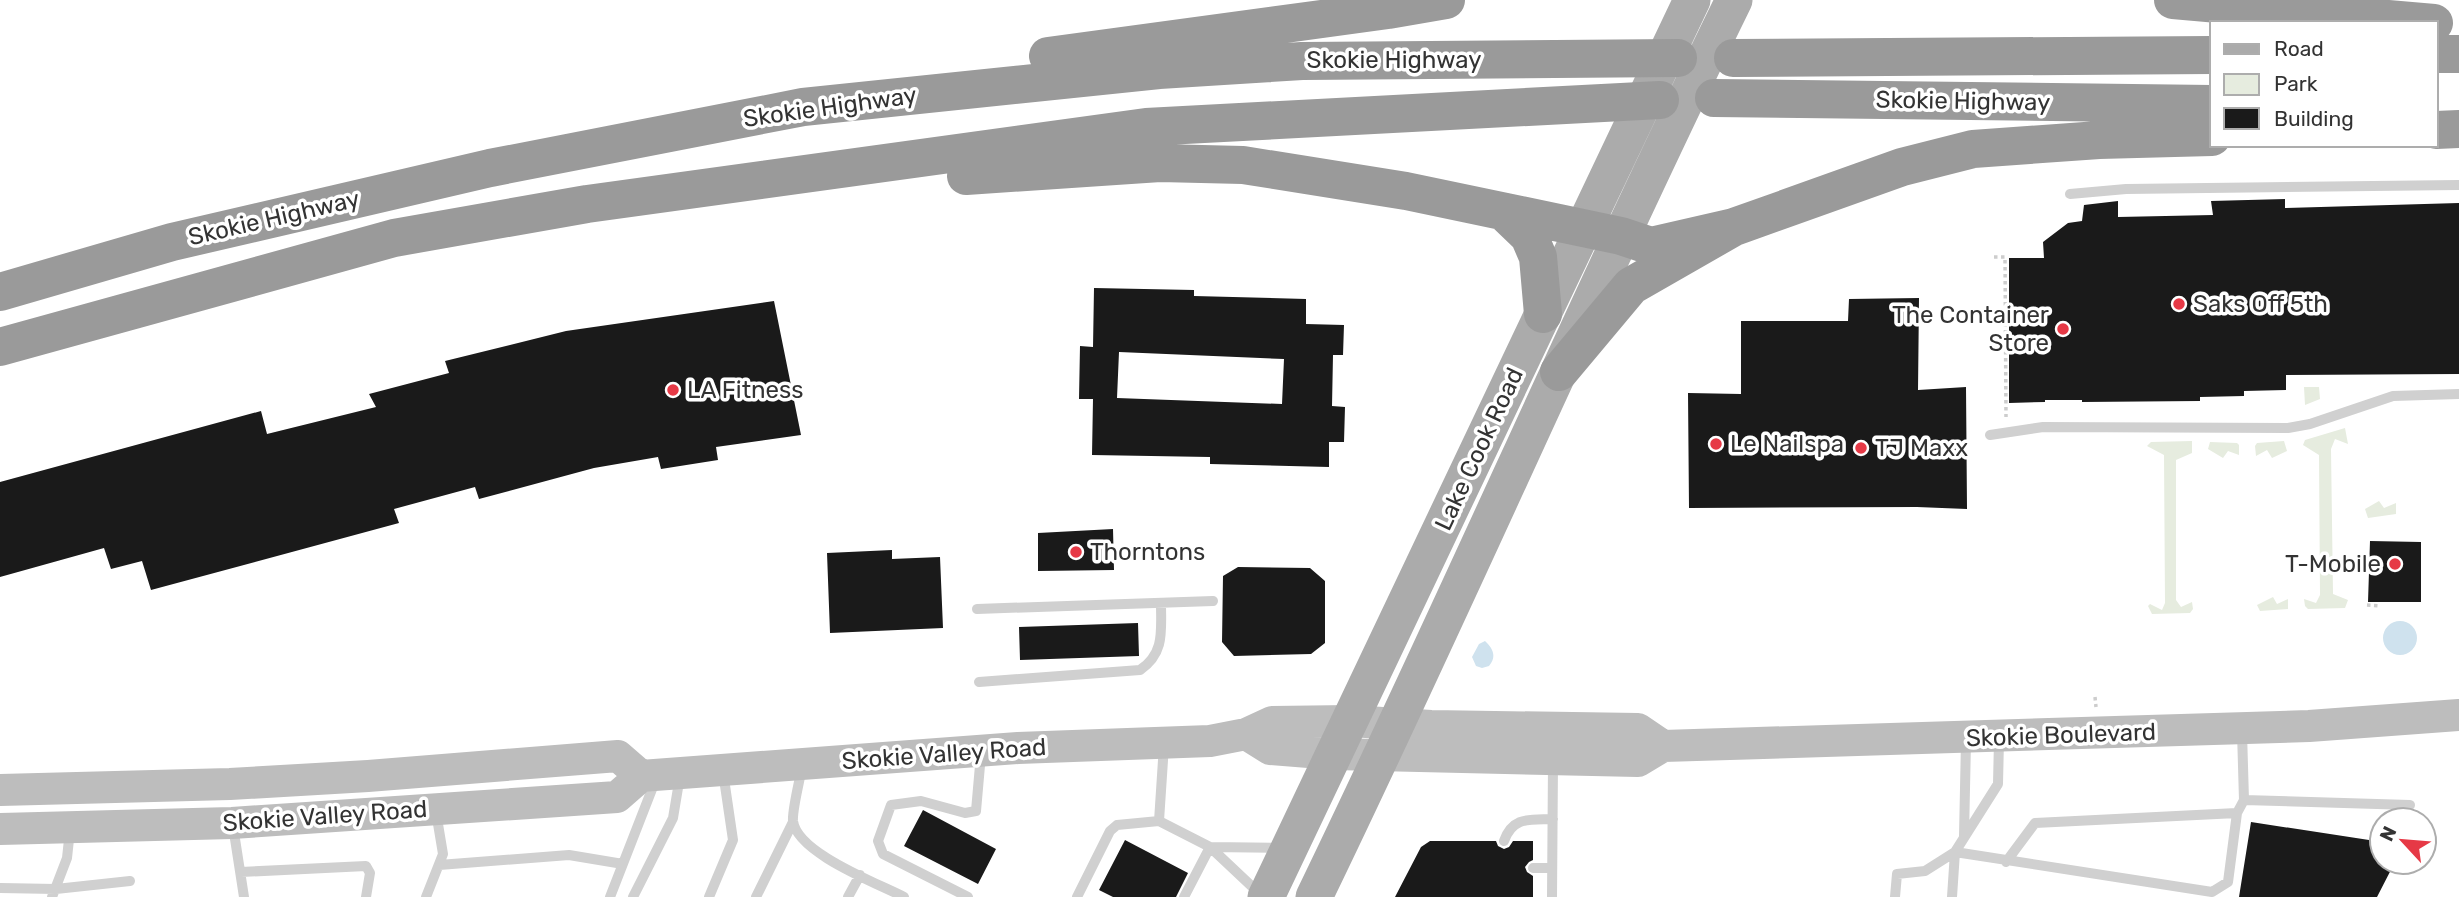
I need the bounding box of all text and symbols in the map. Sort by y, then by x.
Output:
legend [2210,21,2438,147]
text: Road [2274,36,2324,61]
street label: Skokie Highway [1307,46,1481,74]
text: Park [2274,71,2318,96]
street label: Skokie Highway [741,81,919,133]
street label: Skokie Highway [1875,85,2051,117]
text: Building [2274,106,2354,131]
street label: Skokie Highway [186,185,362,251]
place label: Saks Off 5th [2193,290,2328,318]
marker: Saks Off 5th [2171,296,2187,312]
place label: The Container Store [1892,301,2049,357]
marker: The Container Store [2055,321,2071,337]
street label: Lake Cook Road [1429,363,1529,535]
place label: LA Fitness [687,376,804,404]
marker: LA Fitness [665,382,681,398]
place label: Le Nailspa [1730,430,1844,458]
place label: TJ Maxx [1875,434,1968,462]
marker: Le Nailspa [1708,436,1724,452]
marker: TJ Maxx [1853,440,1869,456]
place label: Thorntons [1090,538,1205,566]
marker: Thorntons [1068,544,1084,560]
place label: T-Mobile [2285,550,2381,578]
marker: T-Mobile [2387,556,2403,572]
street label: Skokie Boulevard [1965,718,2157,752]
street label: Skokie Valley Road [841,733,1047,775]
street label: Skokie Valley Road [222,795,428,837]
north arrow [2368,806,2438,876]
text: N [2375,823,2402,845]

